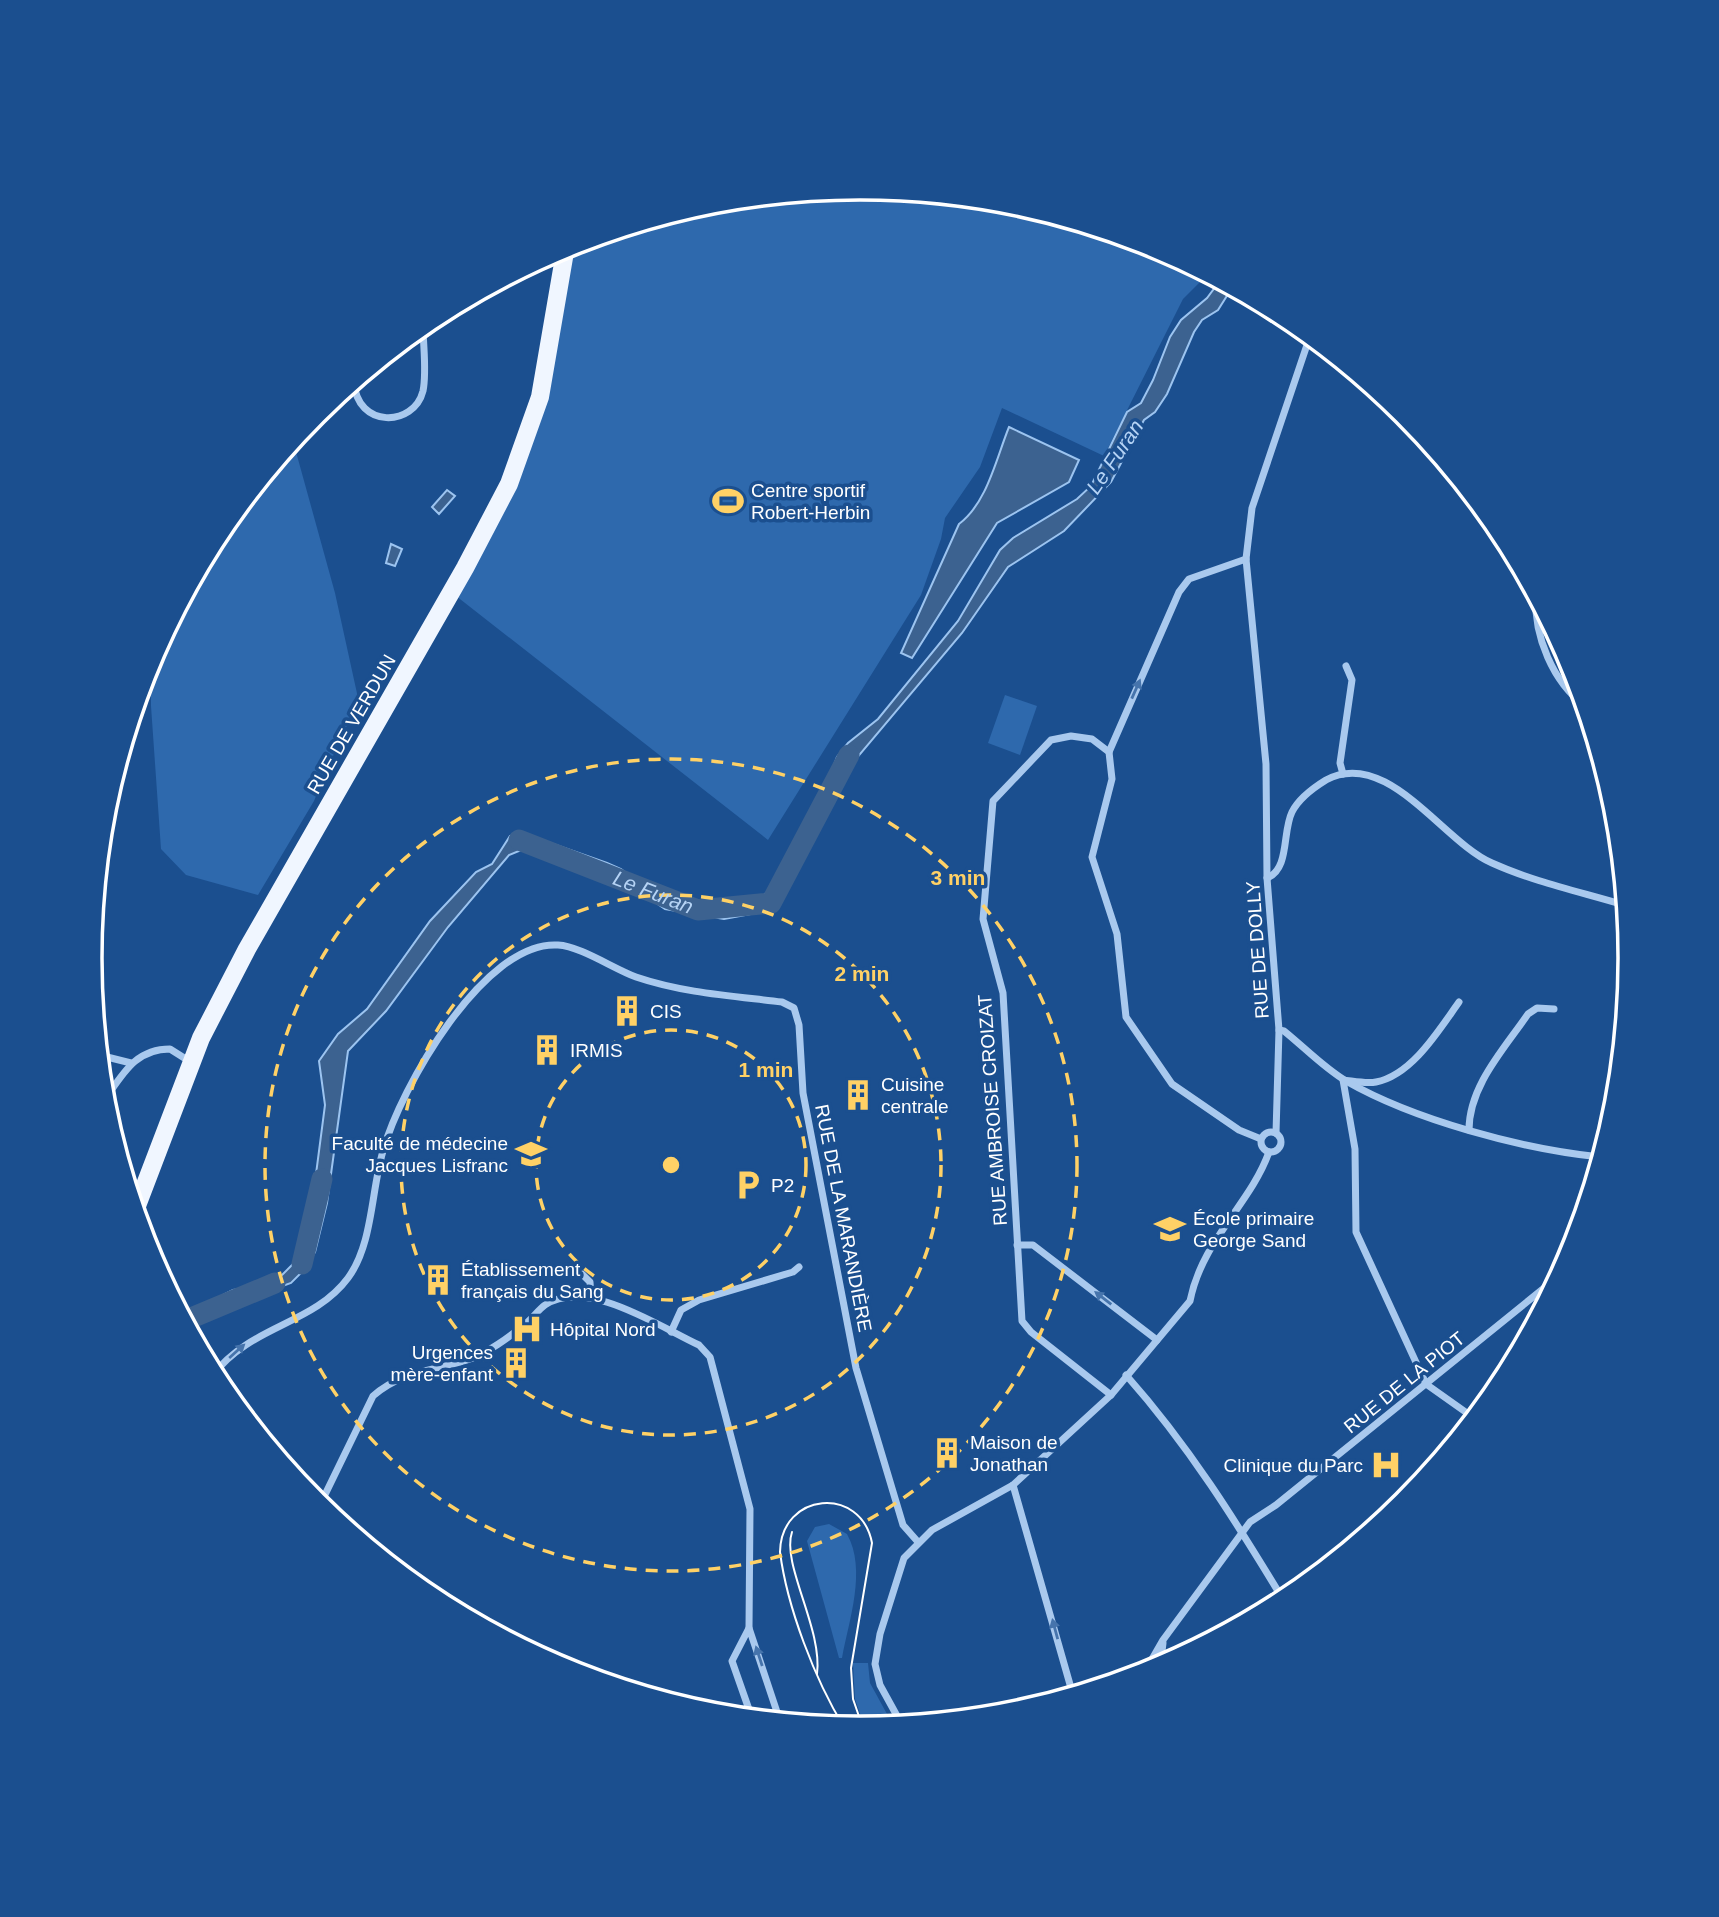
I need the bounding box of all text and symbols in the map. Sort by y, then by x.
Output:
water label: Le Furan [1082,415,1148,498]
place label: Centre sportif Robert-Herbin [751,480,870,523]
sports icon: Centre sportif Robert-Herbin [711,484,745,518]
street label: RUE DE VERDUN [303,651,400,798]
one-way arrow [1131,679,1142,700]
water label: Le Furan [610,866,697,918]
text: 3 min [931,866,985,889]
street label: RUE DE DOLLY [1242,880,1273,1020]
text: 2 min [835,962,889,985]
street label: RUE AMBROISE CROIZAT [974,993,1011,1226]
building icon: CIS [610,994,644,1028]
place label: CIS [650,1001,682,1022]
building icon: IRMIS [530,1033,564,1067]
place label: IRMIS [570,1040,623,1061]
text: 1 min [739,1058,793,1081]
place label: Cuisine centrale [881,1074,949,1117]
building icon: Cuisine centrale [841,1078,875,1112]
street label: RUE DE LA MARANDIÈRE [811,1103,876,1334]
place label: Faculté de médecine Jacques Lisfranc [332,1133,508,1176]
school or university icon: Faculté de médecine Jacques Lisfranc [514,1137,548,1171]
centre of rings [659,1153,683,1177]
parking icon: P2 [731,1168,765,1202]
place label: P2 [771,1175,794,1196]
place label: École primaire George Sand [1193,1208,1314,1251]
school or university icon: École primaire George Sand [1153,1212,1187,1246]
place label: Établissement français du Sang [461,1259,604,1302]
building icon: Établissement français du Sang [421,1263,455,1297]
one-way arrow [1094,1291,1112,1306]
hospital icon: Hôpital Nord [510,1312,544,1346]
place label: Hôpital Nord [550,1319,656,1340]
street label: RUE DE LA PIOT [1340,1327,1469,1437]
place label: Urgences mère-enfant [391,1342,494,1385]
one-way arrow [228,1344,245,1360]
building icon: Urgences mère-enfant [499,1346,533,1380]
place label: Maison de Jonathan [970,1432,1058,1475]
building icon: Maison de Jonathan [930,1436,964,1470]
hospital icon: Clinique du Parc [1369,1448,1403,1482]
place label: Clinique du Parc [1224,1455,1363,1476]
one-way arrow [1049,1618,1059,1639]
one-way arrow [753,1645,763,1666]

